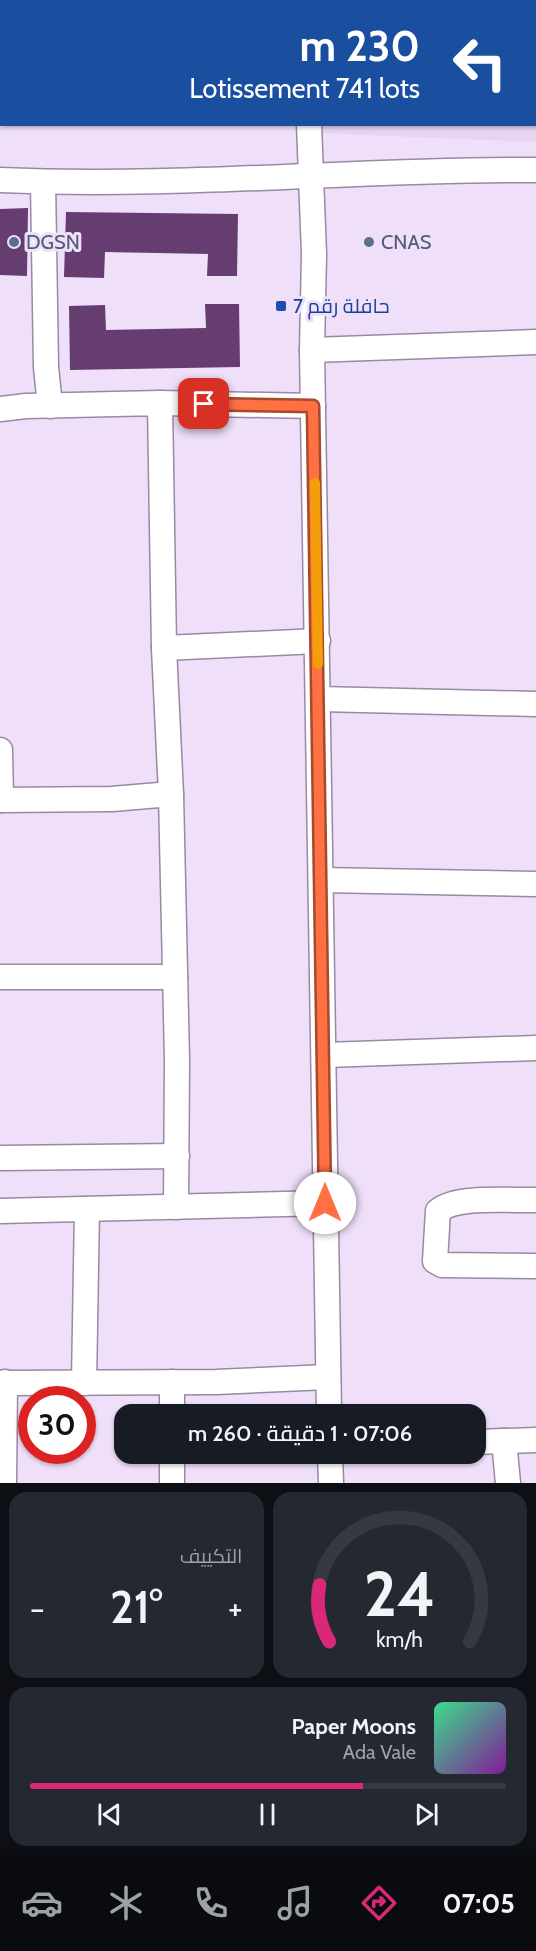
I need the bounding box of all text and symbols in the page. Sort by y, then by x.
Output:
text: 230 m [300,20,420,72]
icon: left [441,24,519,102]
text: Lotissement 741 lots [189,72,420,105]
place label: DGSN [26,230,80,254]
place label: CNAS [381,230,432,254]
marker: DGSN [7,235,21,249]
marker: CNAS [362,235,376,249]
place label: حافلة رقم 7 [293,294,389,320]
marker: حافلة رقم 7 [274,299,288,313]
pin [178,378,229,429]
icon: arrive [187,387,220,420]
position arrow [293,1171,357,1235]
speed limit sign: 30 [18,1386,96,1464]
text: 07:06 · 1 دقيقة · 260 m [188,1420,412,1447]
text: التكييف [180,1544,243,1568]
text: 24 [364,1556,436,1632]
text: 21° [110,1580,163,1634]
text: − [30,1588,45,1628]
text: + [228,1588,243,1628]
text: km/h [376,1626,423,1652]
text: Paper Moons [292,1713,416,1740]
text: Ada Vale [343,1740,416,1764]
icon: previous [93,1798,126,1831]
icon: pause [251,1798,284,1831]
icon: next [410,1798,443,1831]
icon: car [21,1882,63,1924]
icon: climate [105,1882,147,1924]
icon: phone [190,1882,232,1924]
icon: music [274,1882,316,1924]
icon: directions [358,1882,400,1924]
text: 07:05 [442,1887,515,1920]

